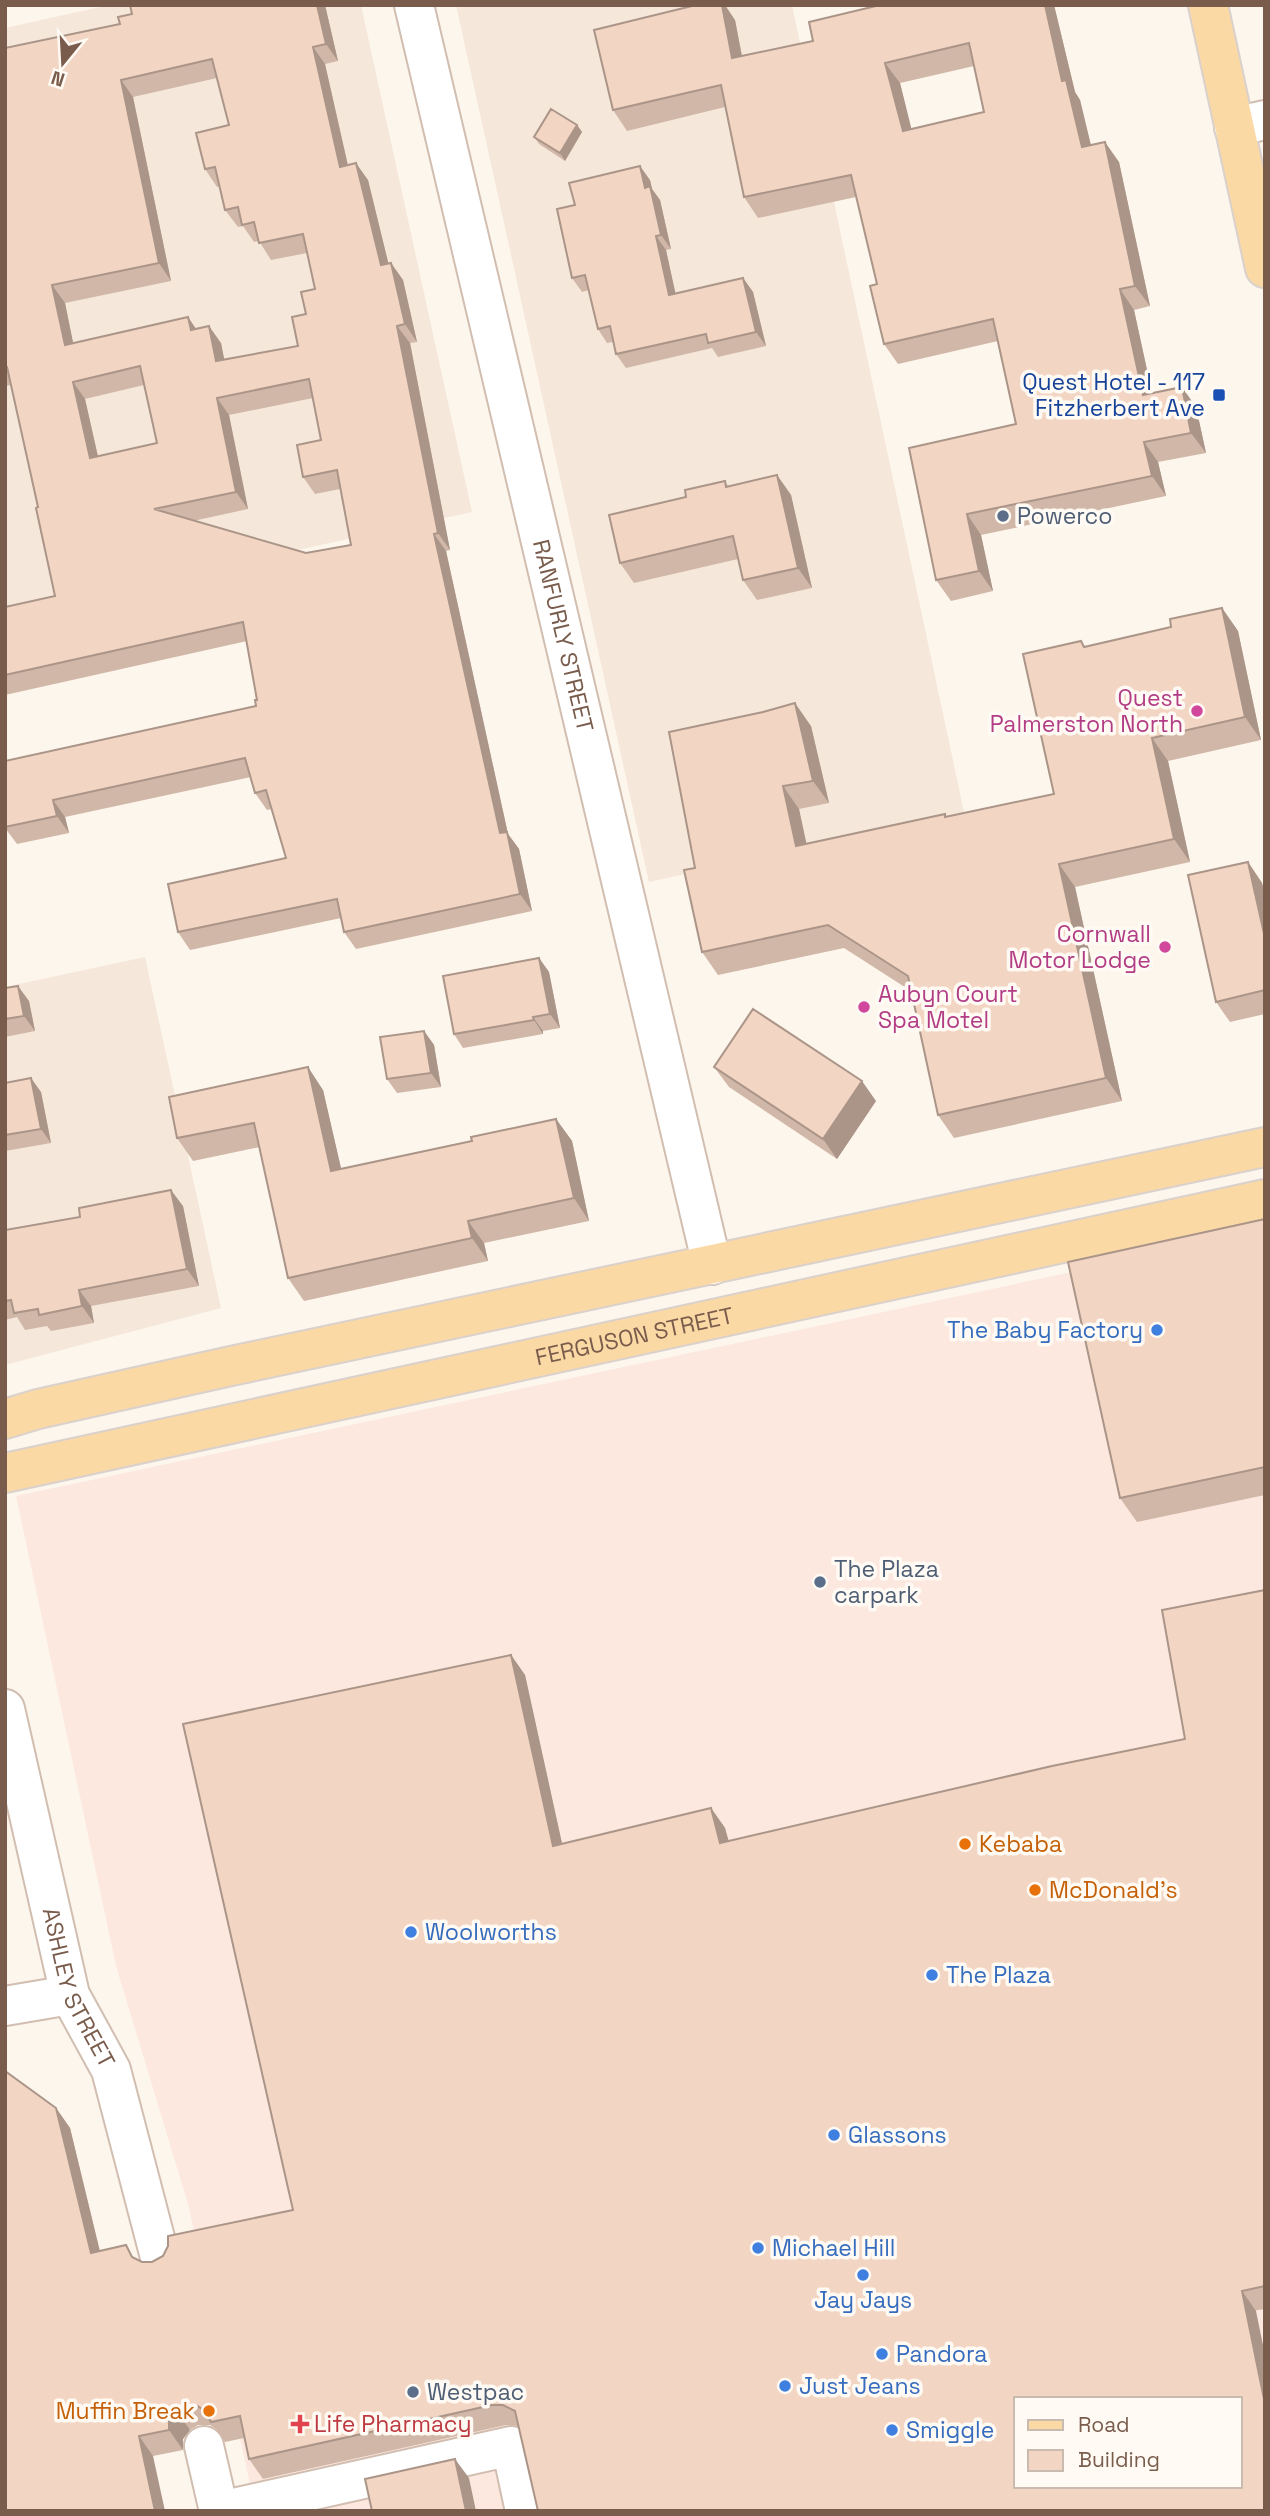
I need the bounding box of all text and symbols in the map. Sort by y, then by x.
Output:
north arrow [28,28,98,98]
text: N [48,65,68,93]
place label: Quest Hotel - 117 Fitzherbert Ave [1022,367,1205,423]
marker: Quest Hotel - 117 Fitzherbert Ave [1211,387,1227,403]
place label: Powerco [1017,501,1112,531]
marker: Powerco [995,508,1011,524]
street label: RANFURLY STREET [526,536,600,735]
place label: Quest Palmerston North [990,683,1183,739]
marker: Quest Palmerston North [1189,703,1205,719]
place label: Cornwall Motor Lodge [1008,919,1151,975]
marker: Cornwall Motor Lodge [1157,939,1173,955]
place label: Aubyn Court Spa Motel [878,979,1018,1035]
marker: Aubyn Court Spa Motel [856,999,872,1015]
street label: FERGUSON STREET [532,1300,736,1372]
place label: The Baby Factory [947,1315,1143,1345]
marker: The Baby Factory [1149,1322,1165,1338]
place label: The Plaza carpark [834,1554,939,1610]
marker: The Plaza carpark [812,1574,828,1590]
place label: Kebaba [979,1829,1062,1859]
marker: Kebaba [957,1836,973,1852]
place label: McDonald's [1049,1875,1178,1905]
marker: McDonald's [1027,1882,1043,1898]
street label: ASHLEY STREET [36,1905,122,2073]
place label: Woolworths [425,1917,557,1947]
marker: Woolworths [403,1924,419,1940]
place label: The Plaza [946,1960,1051,1990]
marker: The Plaza [924,1967,940,1983]
place label: Glassons [848,2120,947,2150]
marker: Glassons [826,2127,842,2143]
place label: Michael Hill [772,2233,895,2263]
marker: Michael Hill [750,2240,766,2256]
marker: Jay Jays [855,2267,871,2283]
place label: Jay Jays [814,2285,912,2315]
place label: Pandora [896,2339,987,2369]
marker: Pandora [874,2346,890,2362]
place label: Just Jeans [799,2371,921,2401]
place label: Westpac [427,2377,524,2407]
marker: Just Jeans [777,2378,793,2394]
marker: Westpac [405,2384,421,2400]
place label: Muffin Break [56,2396,195,2426]
legend [1014,2397,1242,2488]
marker: Muffin Break [201,2403,217,2419]
place label: Life Pharmacy [314,2409,472,2439]
text: Road [1078,2411,1130,2438]
place label: Smiggle [906,2415,994,2445]
marker: Life Pharmacy [292,2416,308,2432]
marker: Smiggle [884,2422,900,2438]
text: Building [1078,2446,1160,2473]

